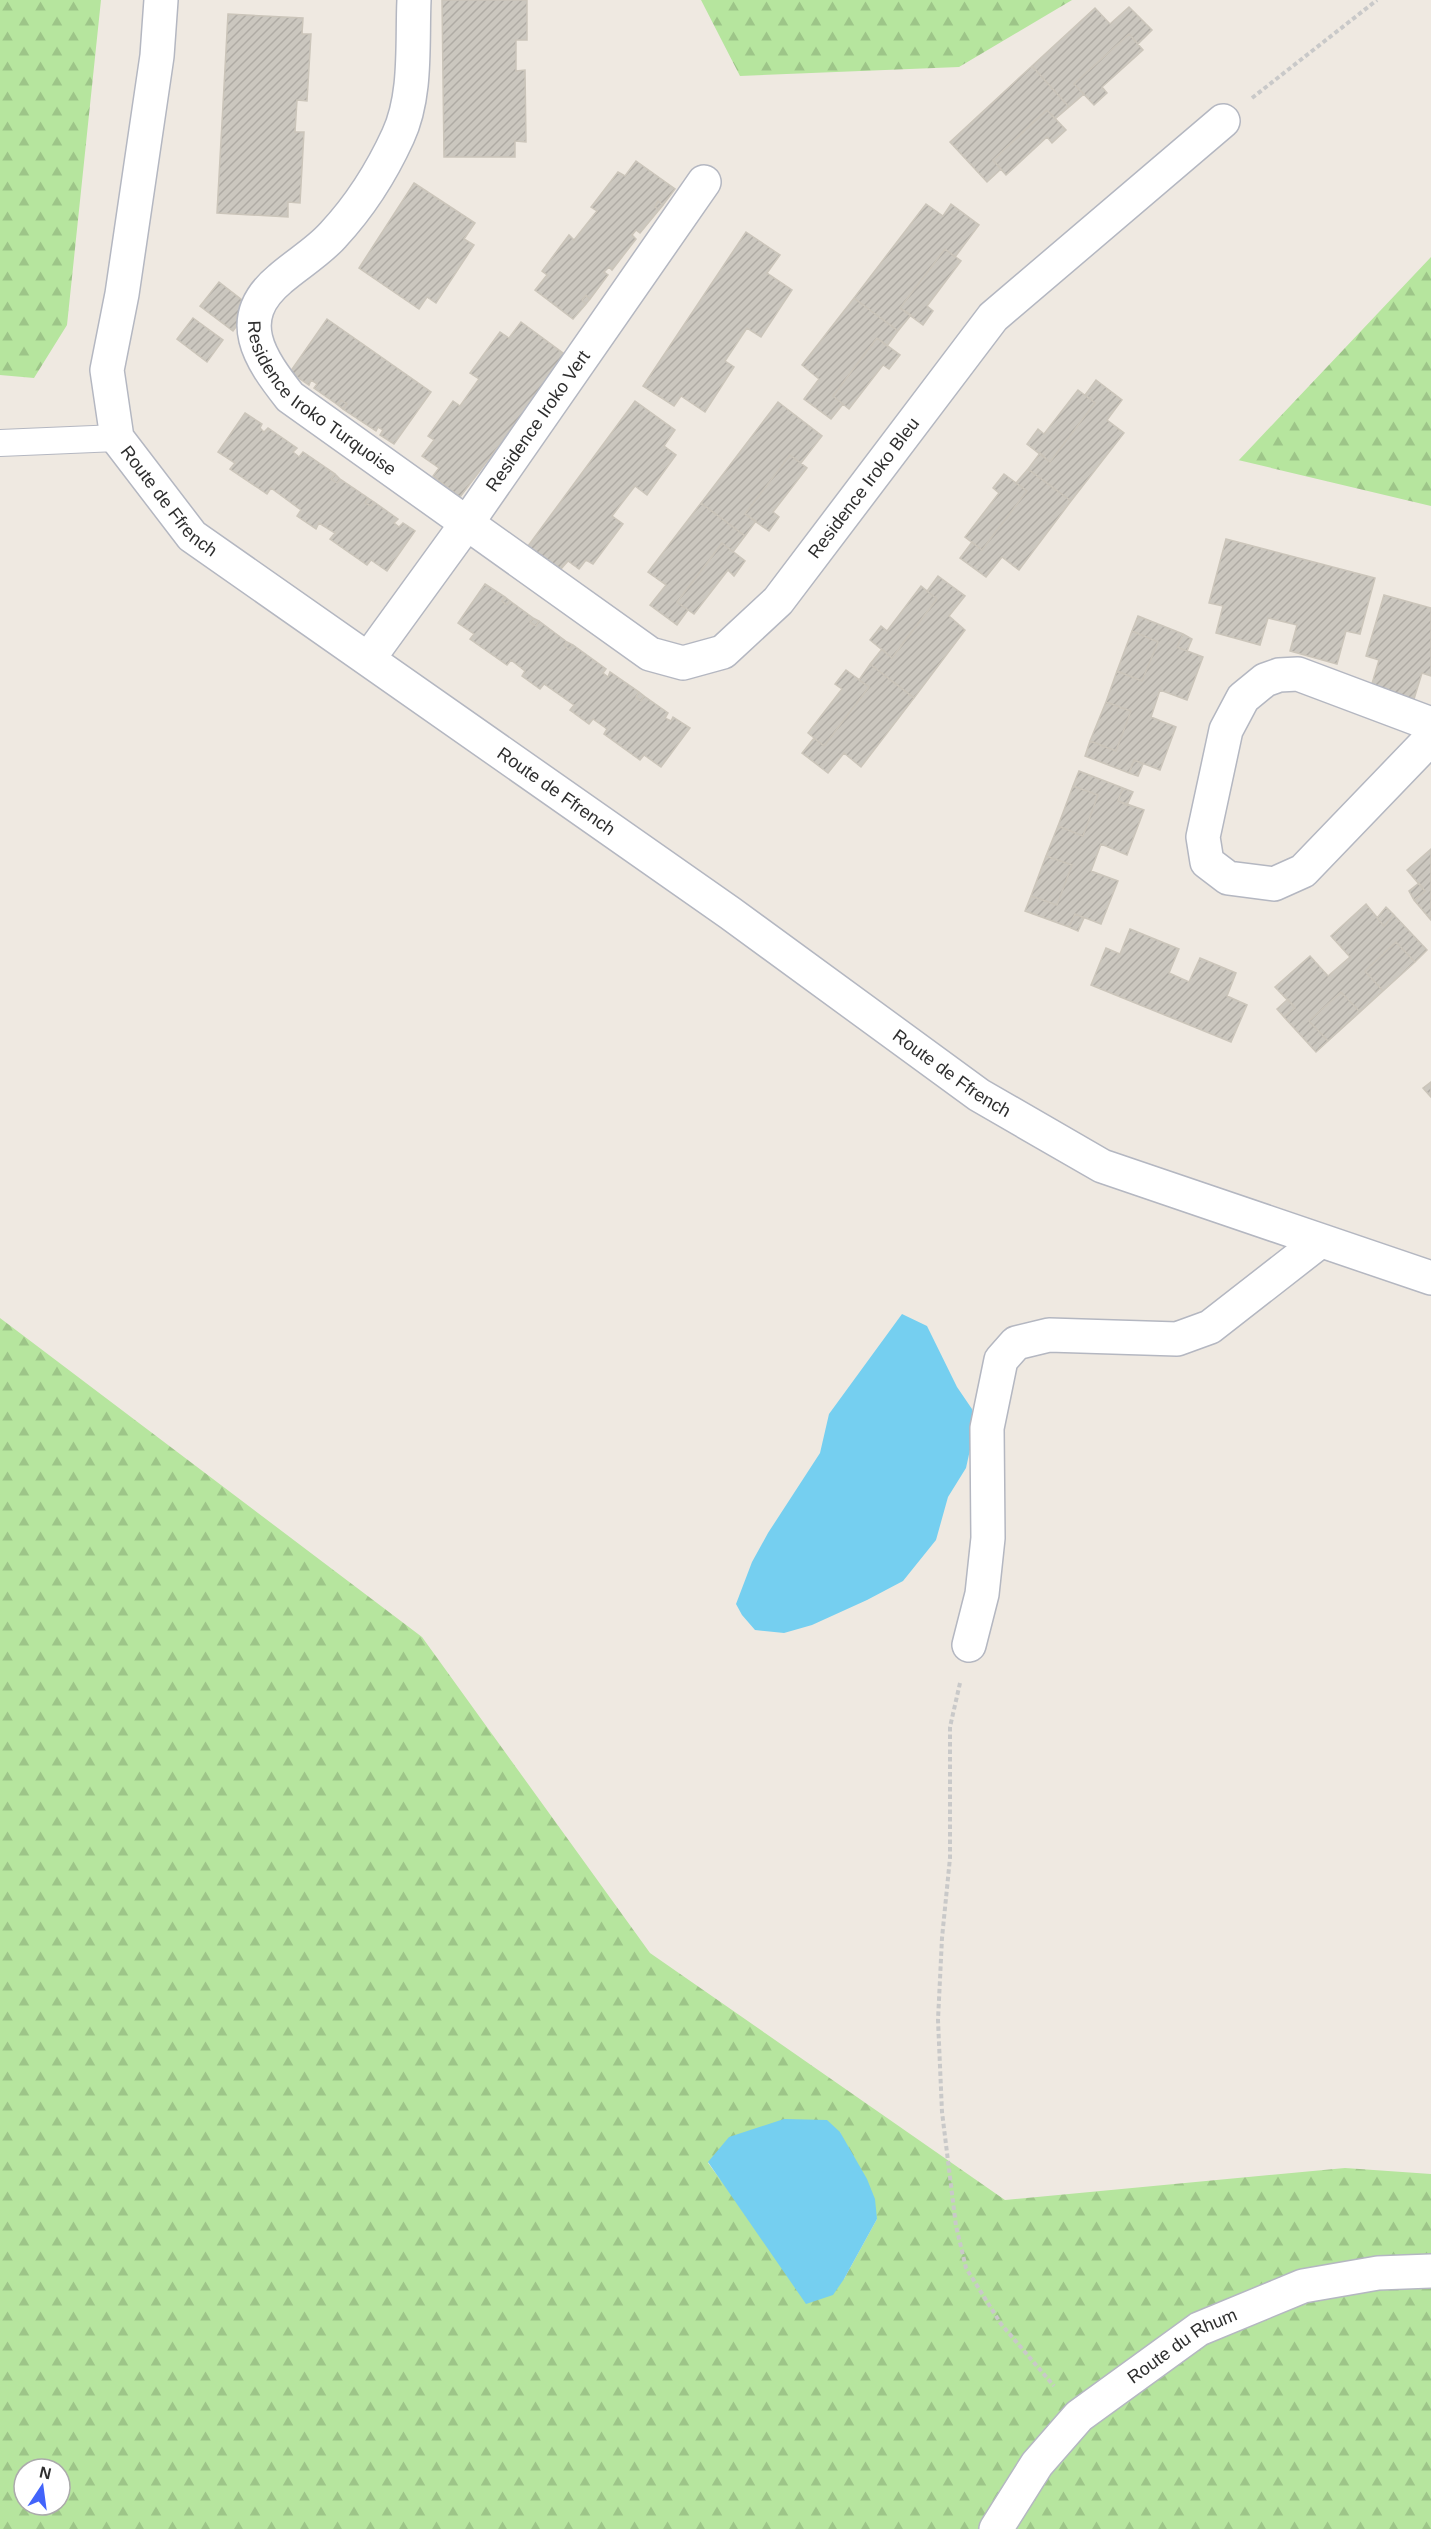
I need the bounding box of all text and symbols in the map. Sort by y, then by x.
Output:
street label: Residence Iroko Turquoise [244,320,400,479]
street label: Residence Iroko Vert [482,347,594,495]
street label: Residence Iroko Bleu [804,414,923,562]
street label: Route de Ffrench [117,442,221,560]
street label: Route de Ffrench [493,743,619,839]
street label: Route de Ffrench [889,1025,1014,1121]
street label: Route du Rhum [1124,2304,1240,2388]
north arrow [12,2457,72,2517]
text: N [38,2463,53,2482]

